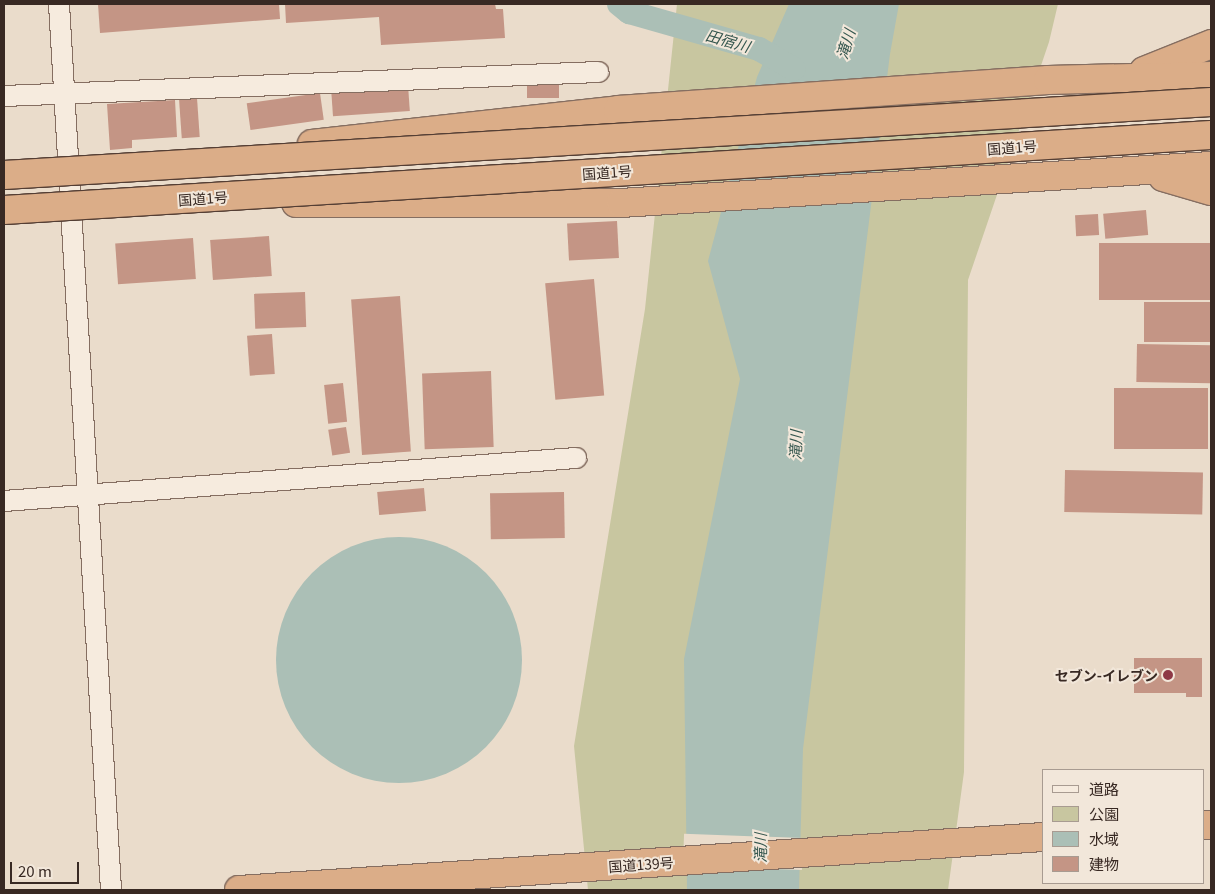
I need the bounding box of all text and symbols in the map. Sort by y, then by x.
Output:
water label: 田宿川 [704,25,752,55]
water label: 滝川 [832,27,858,61]
street label: 国道1号 [987,137,1037,157]
street label: 国道1号 [582,162,632,182]
street label: 国道1号 [178,188,228,208]
water label: 滝川 [785,430,805,460]
place label: セブン-イレブン [1055,667,1158,683]
marker: セブン-イレブン [1162,669,1174,681]
legend [1042,769,1205,884]
text: 道路 [1089,778,1119,799]
text: 公園 [1089,803,1119,824]
text: 水域 [1089,828,1119,849]
water label: 滝川 [751,833,769,863]
scale bar [12,852,81,884]
street label: 国道139号 [608,853,674,875]
text: 建物 [1089,853,1119,874]
text: 20 m [18,860,52,881]

